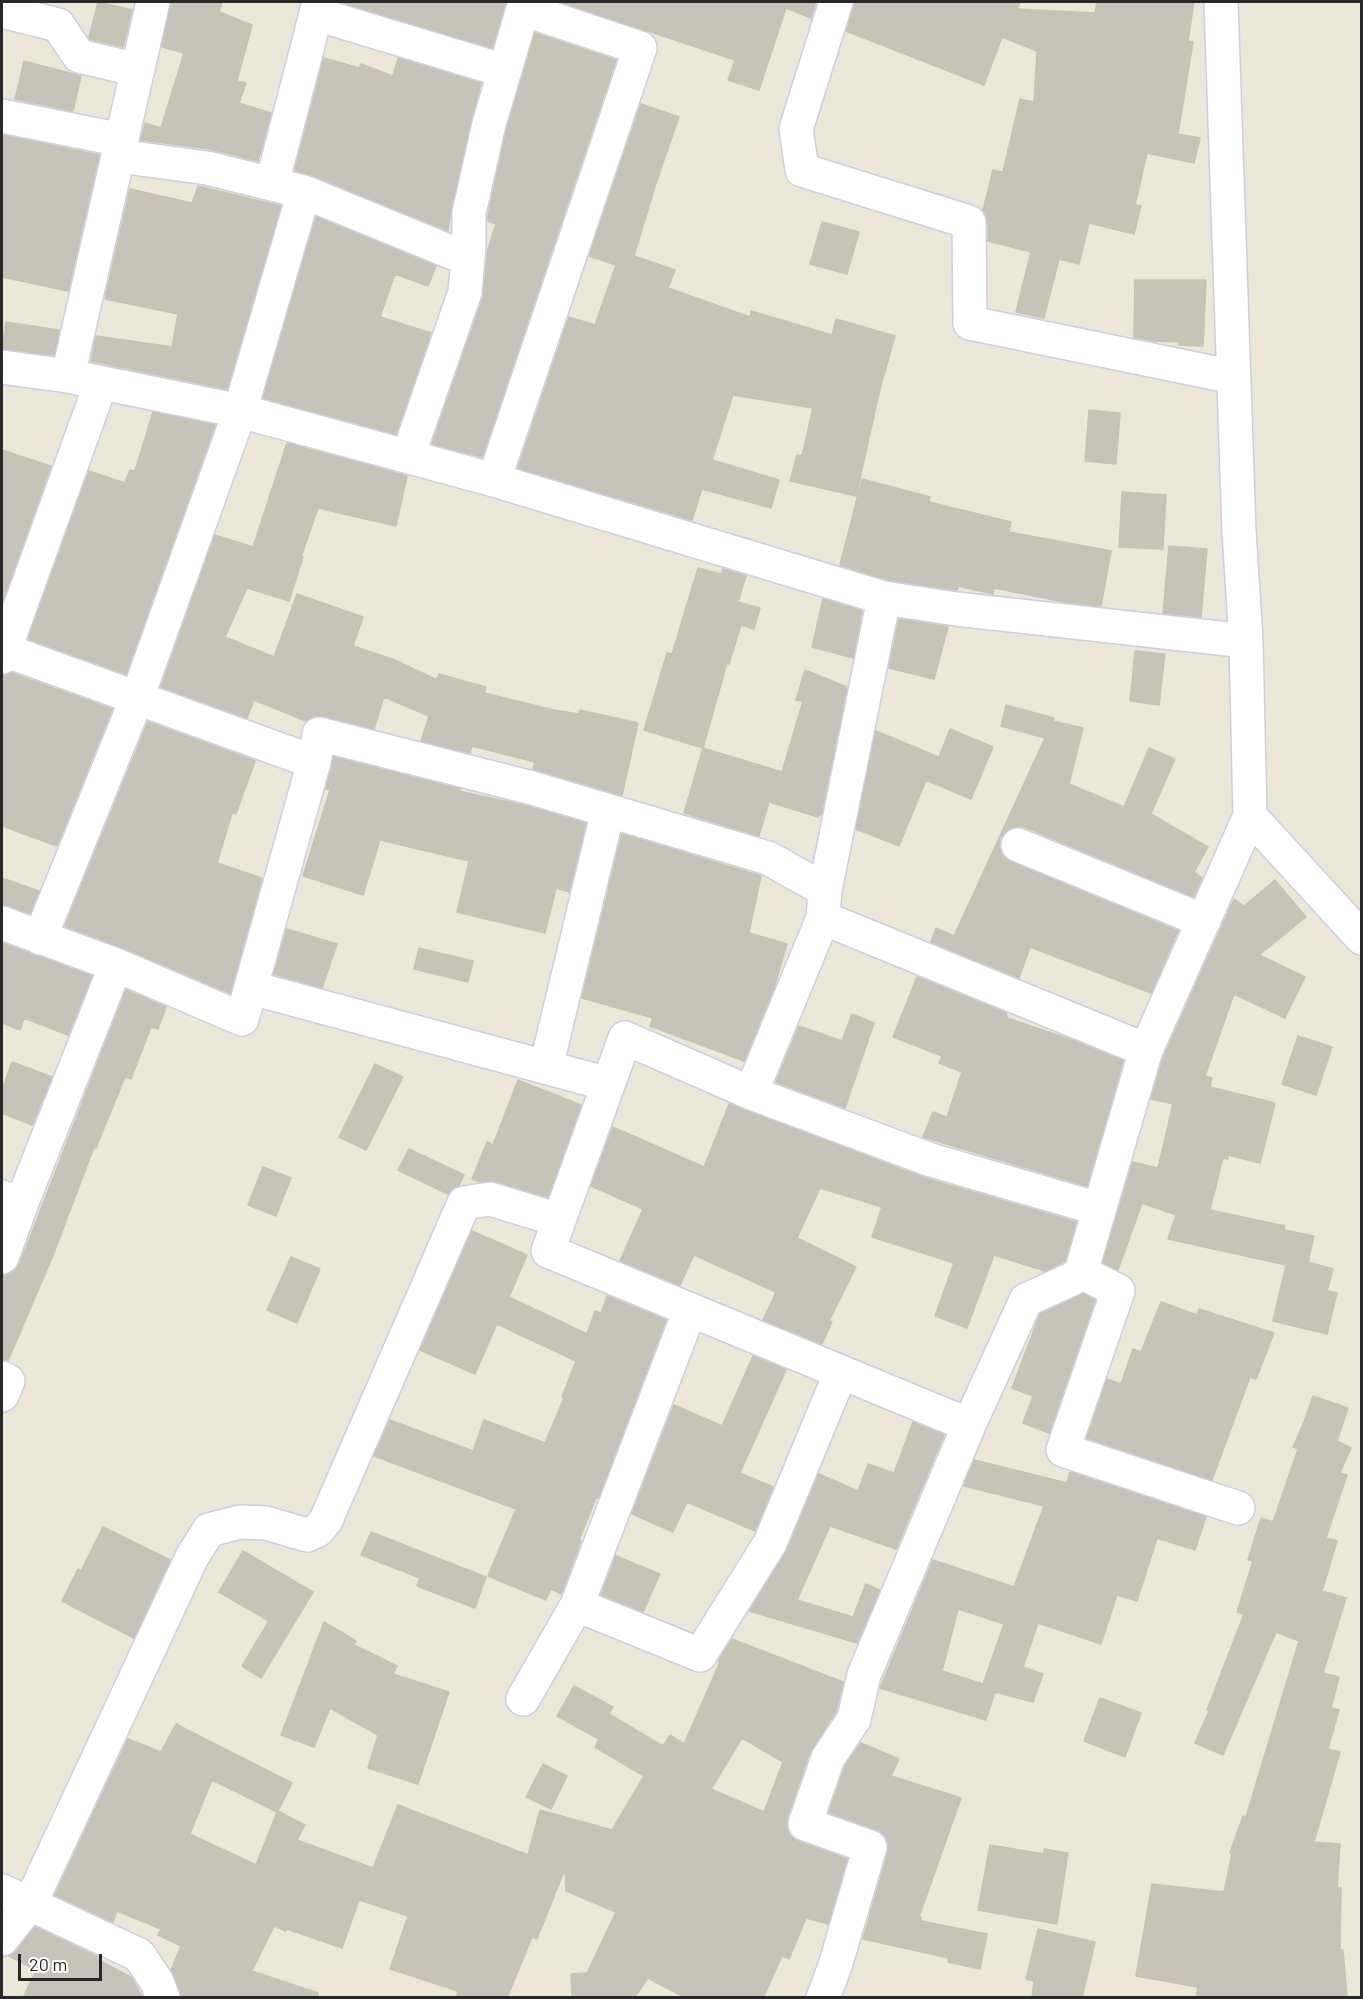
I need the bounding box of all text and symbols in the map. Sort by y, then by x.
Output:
scale bar [21,1942,105,1980]
text: 20 m [29,1953,67,1975]

